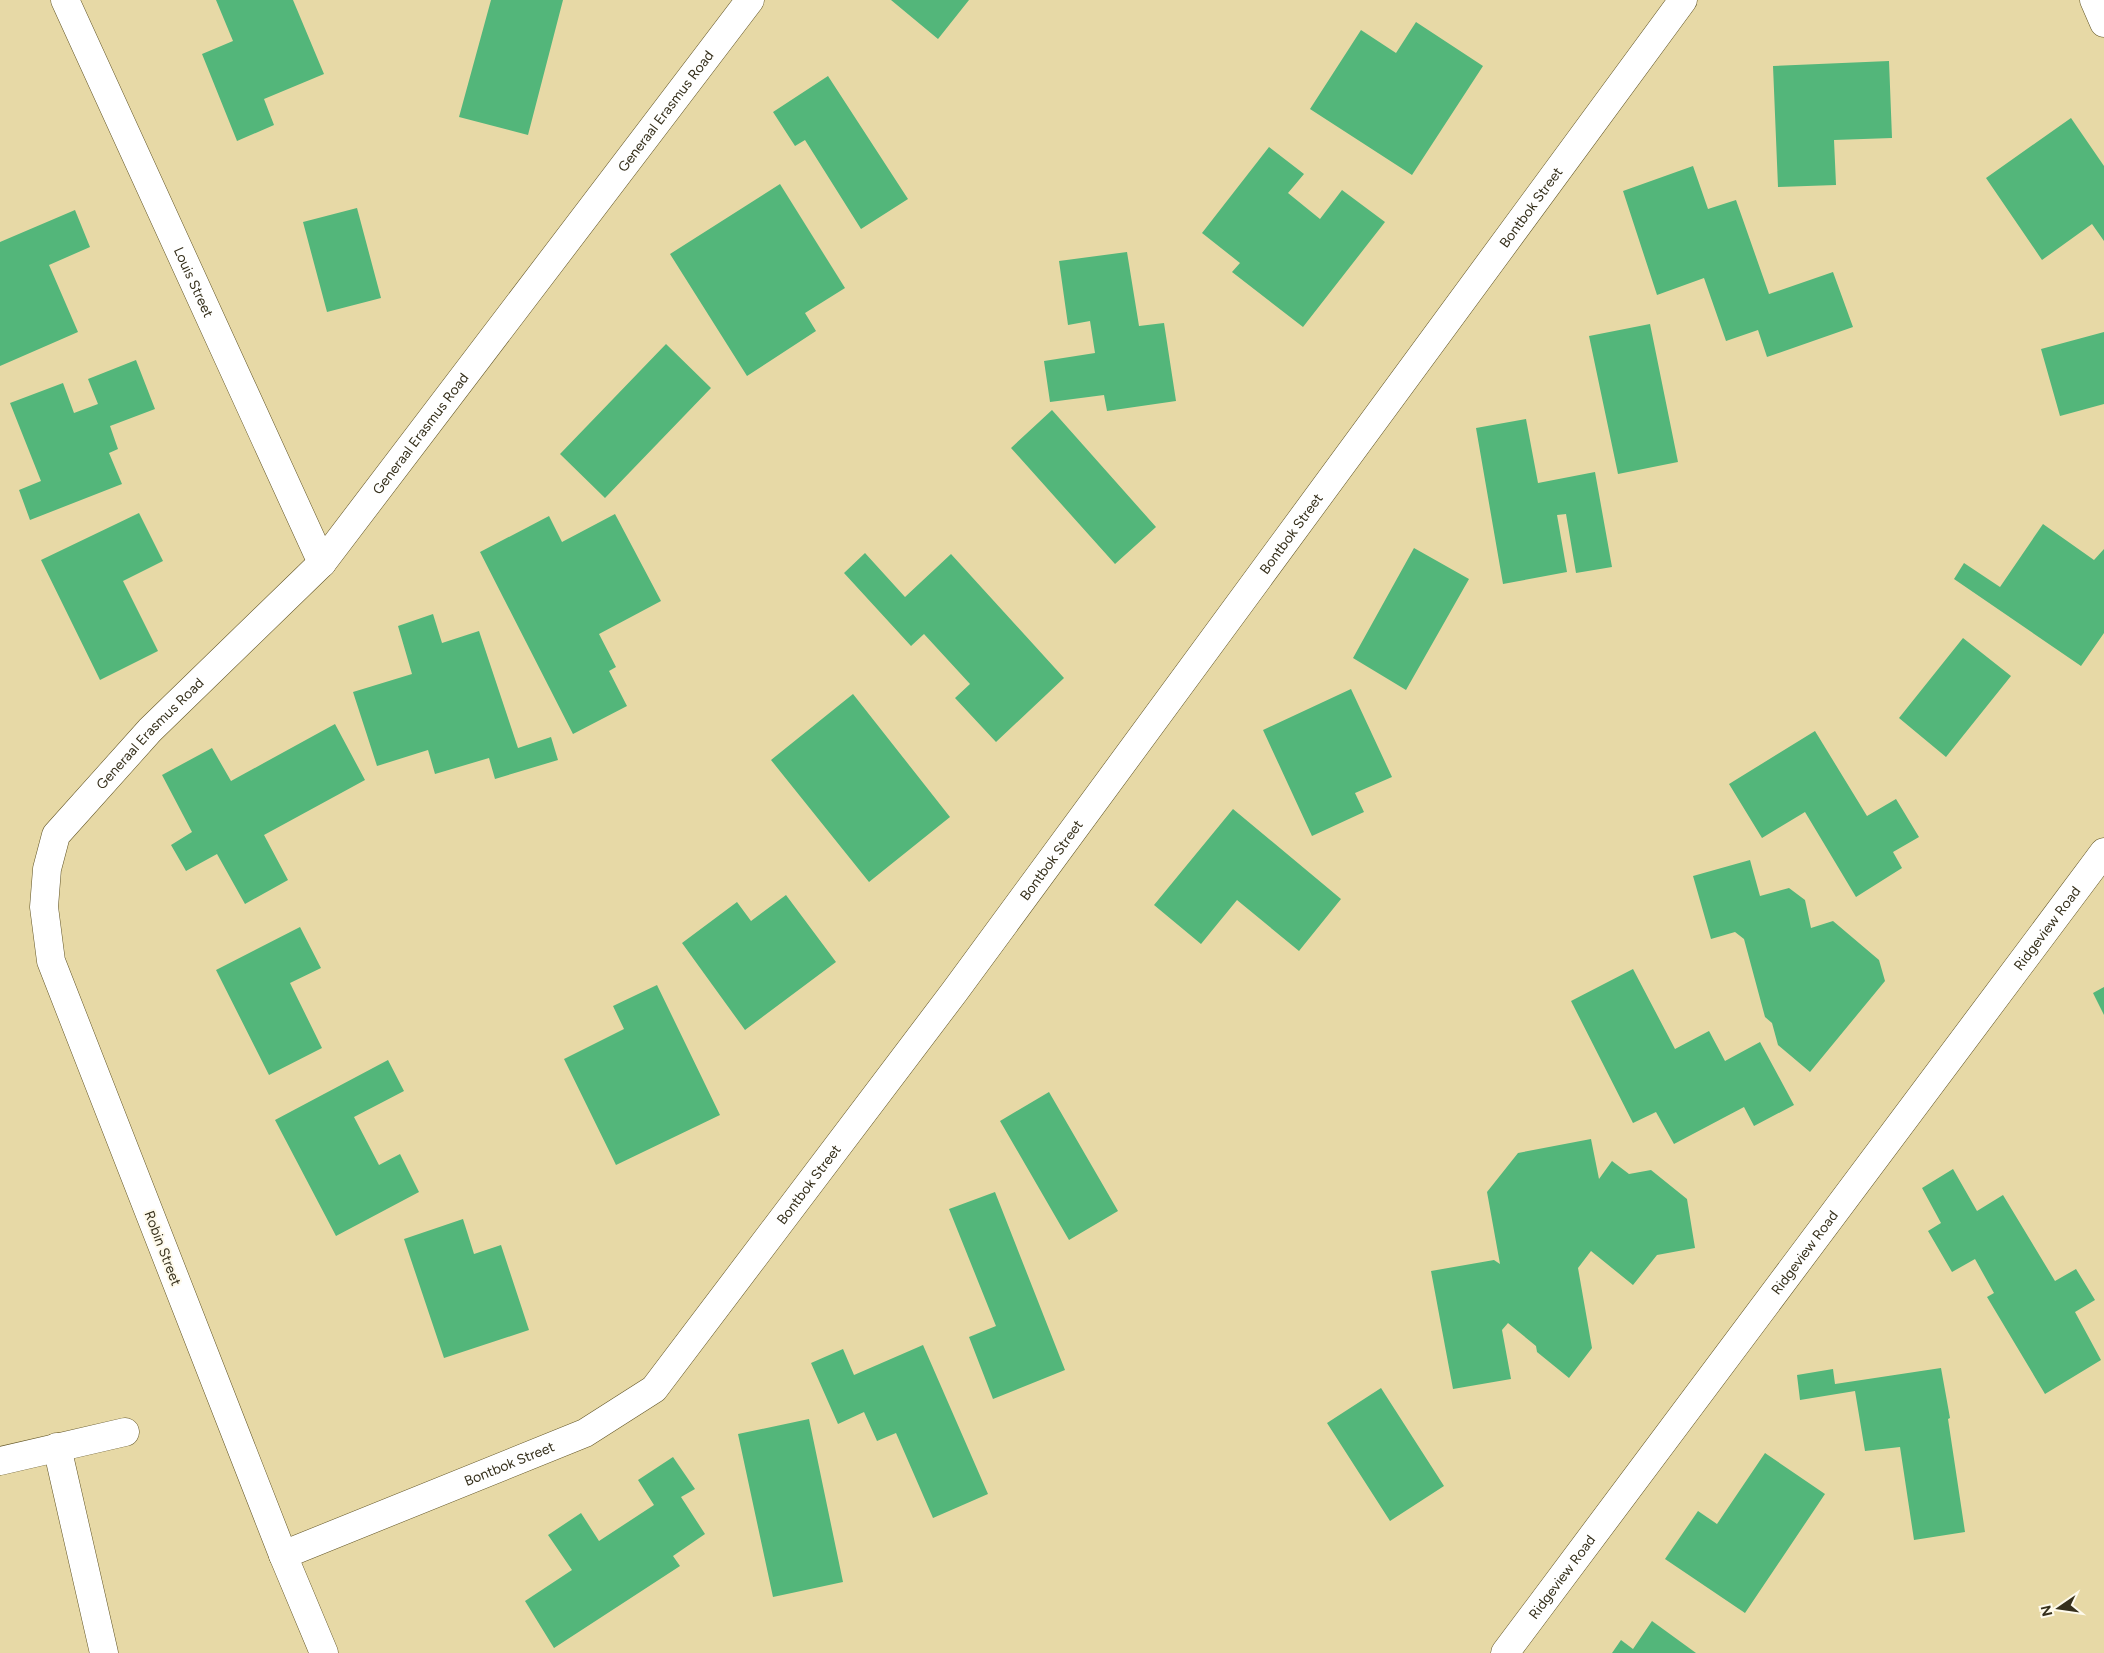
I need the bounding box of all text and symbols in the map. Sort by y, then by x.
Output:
street label: Generaal Erasmus Road [614,47,718,175]
street label: Bontbok Street [1496,164,1566,251]
street label: Louis Street [170,244,217,320]
street label: Generaal Erasmus Road [369,370,472,498]
street label: Bontbok Street [1256,490,1327,578]
street label: Generaal Erasmus Road [93,675,208,793]
street label: Bontbok Street [1016,817,1087,904]
street label: Ridgeview Road [2010,883,2084,974]
street label: Bontbok Street [773,1141,845,1228]
street label: Ridgeview Road [1768,1207,1842,1298]
street label: Robin Street [140,1208,185,1288]
street label: Bontbok Street [462,1438,557,1490]
street label: Ridgeview Road [1525,1532,1599,1623]
north arrow [2034,1583,2084,1633]
text: N [2037,1604,2056,1618]

